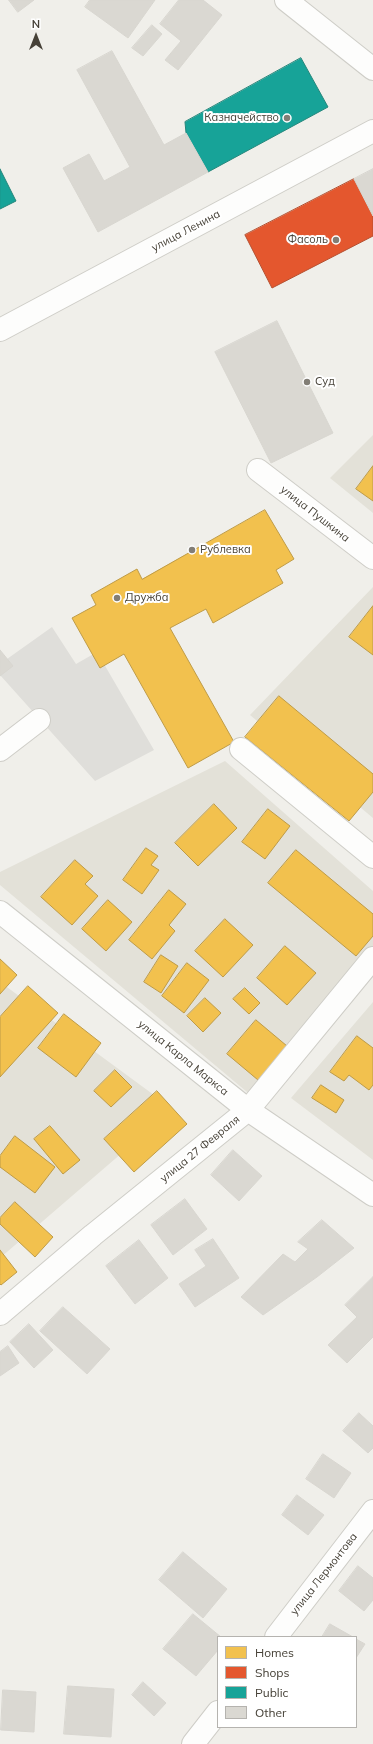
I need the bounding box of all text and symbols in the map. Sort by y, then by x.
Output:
north arrow [16,16,56,56]
text: N [32,17,40,31]
place label: Казначейство [204,111,279,125]
marker: Казначейство [282,113,292,123]
street label: улица Ленина [149,207,223,255]
place label: Фасоль [287,233,328,247]
marker: Фасоль [331,235,341,245]
place label: Суд [315,375,335,389]
marker: Суд [302,377,312,387]
street label: улица Пушкина [278,483,352,545]
place label: Рублевка [200,543,251,557]
marker: Рублевка [187,545,197,555]
place label: Дружба [125,591,168,605]
marker: Дружба [112,593,122,603]
street label: улица Карла Маркса [135,1017,231,1099]
street label: улица 27 Февраля [157,1113,243,1185]
street label: улица Лермонтова [288,1530,360,1618]
legend [217,1636,357,1728]
text: Homes [255,1645,294,1660]
text: Shops [255,1665,290,1680]
text: Public [255,1685,289,1700]
text: Other [255,1705,286,1720]

